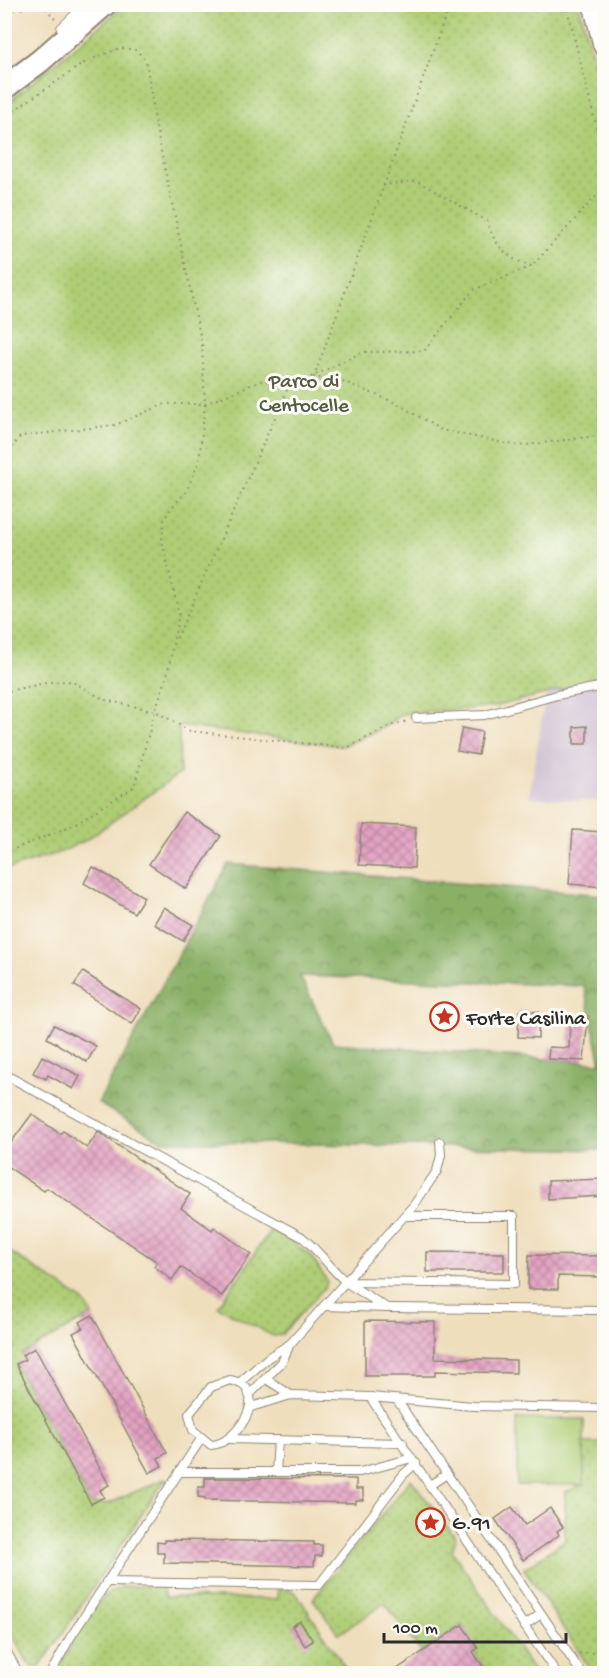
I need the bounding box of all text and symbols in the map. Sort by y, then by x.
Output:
park label: Parco di Centocelle [259,371,350,420]
place icon: Forte Casilina [429,1001,461,1033]
place label: Forte Casilina [465,1008,587,1033]
place icon: G.91 [415,1506,447,1538]
place label: G.91 [452,1513,491,1538]
scale bar [384,1606,566,1644]
text: 100 m [392,1619,438,1640]

